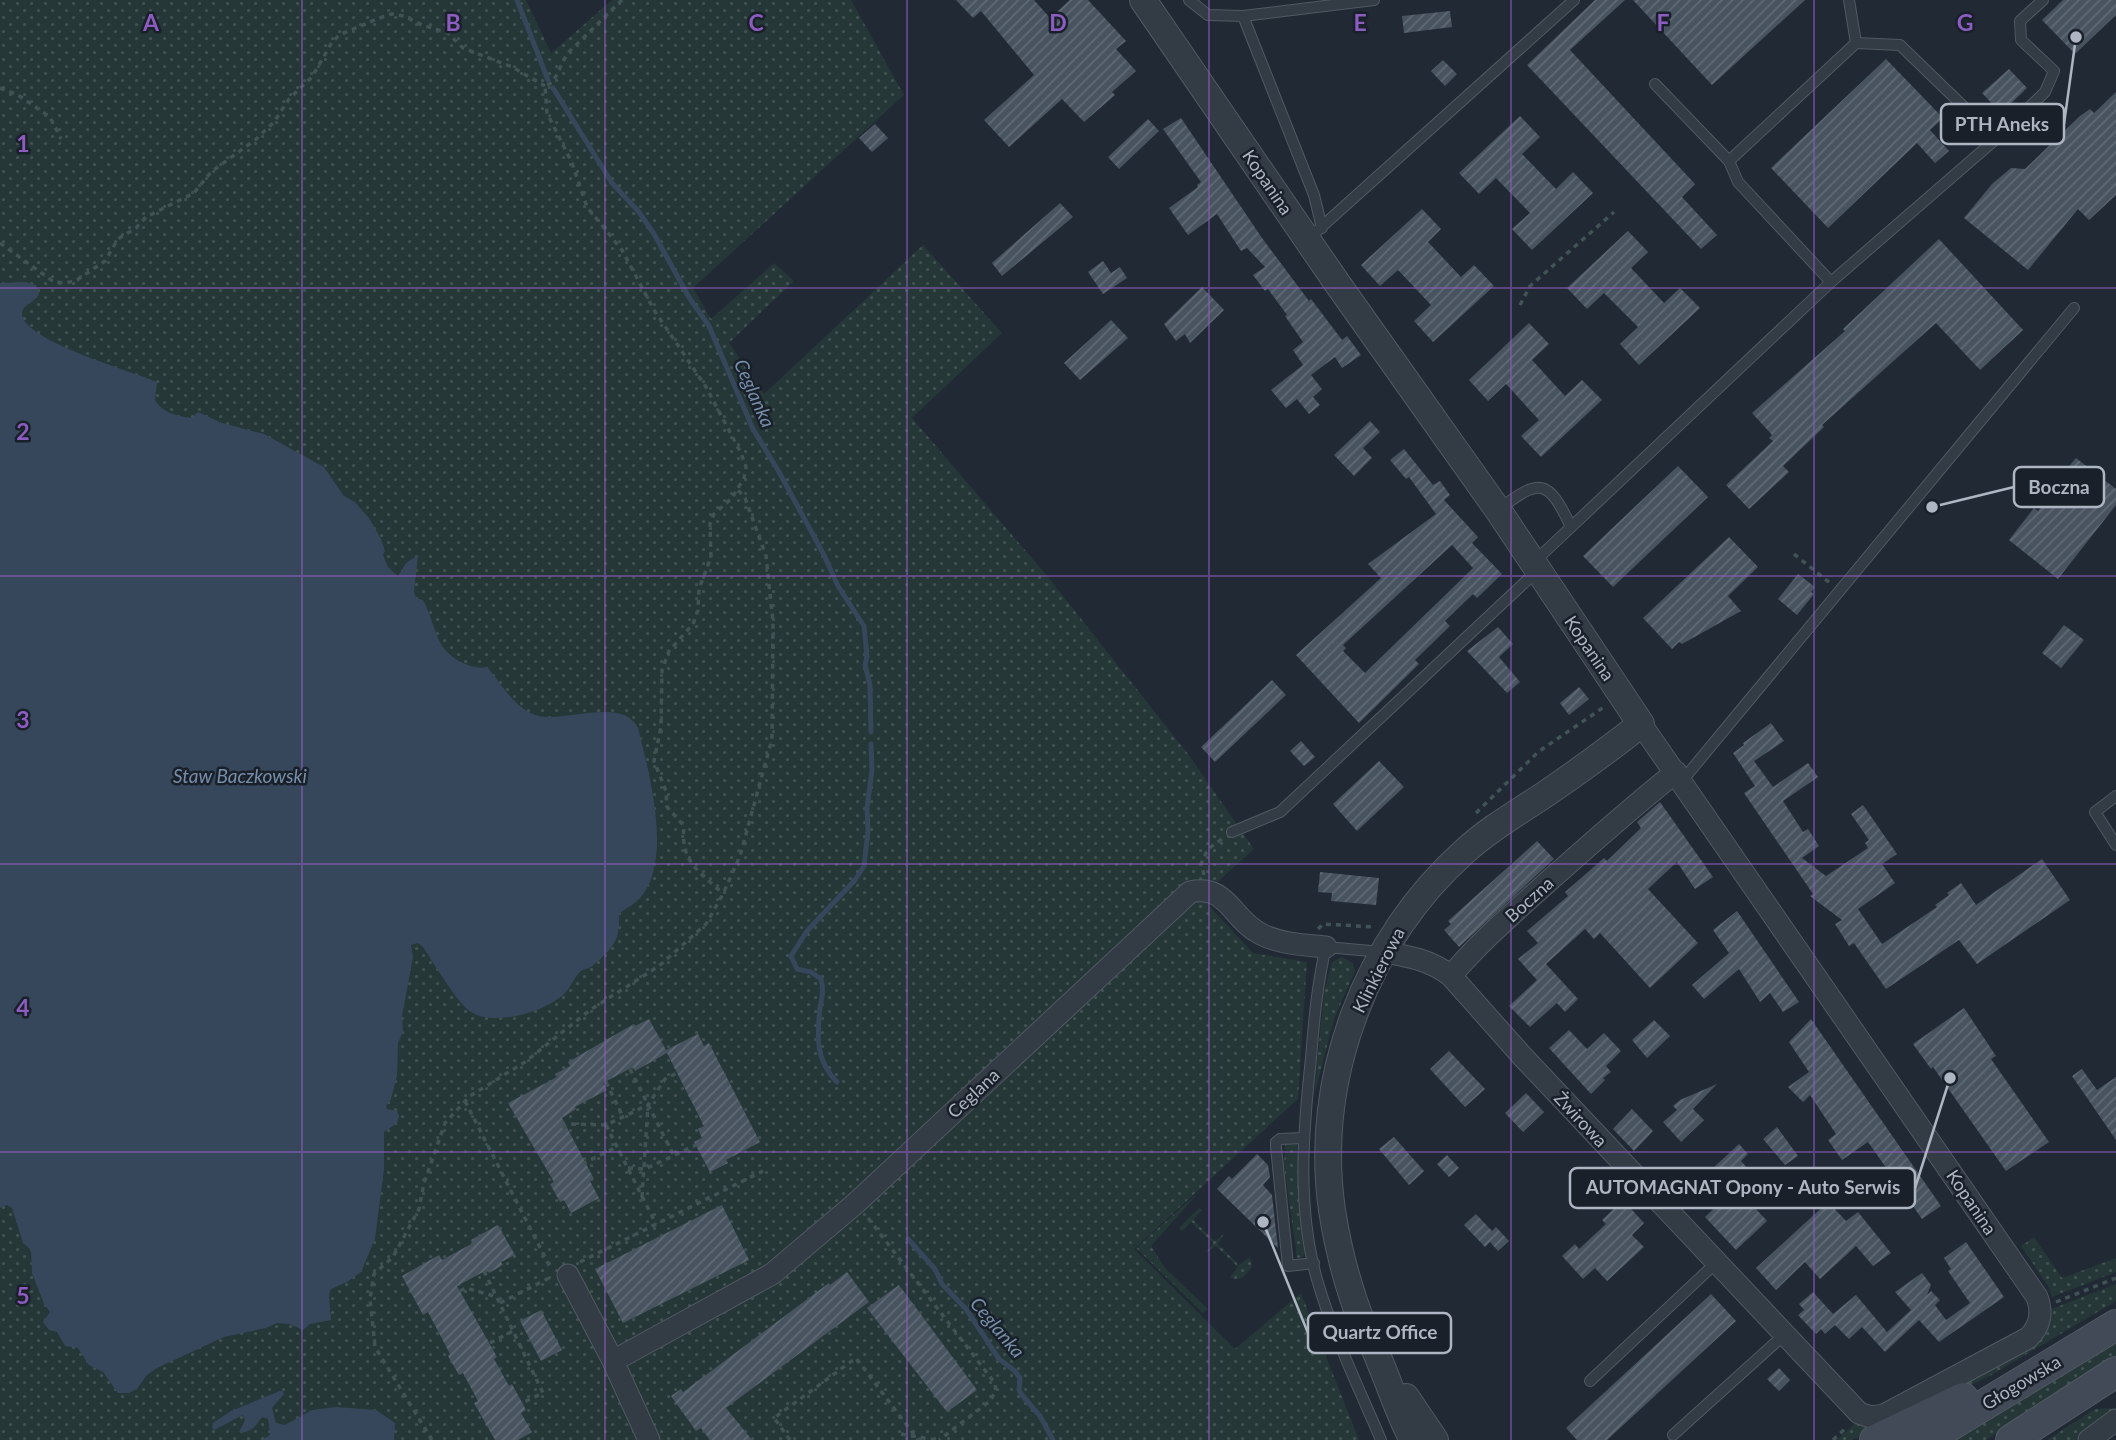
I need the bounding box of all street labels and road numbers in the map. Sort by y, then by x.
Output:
street label: Kopanina [1238,145,1298,219]
street label: Kopanina [1560,611,1620,685]
street label: Boczna [1500,872,1558,926]
street label: Klinkierowa [1347,924,1409,1016]
street label: Ceglana [942,1064,1004,1122]
street label: Żwirowa [1550,1087,1612,1151]
street label: Kopanina [1942,1165,2002,1239]
street label: Głogowska [1978,1350,2064,1414]

